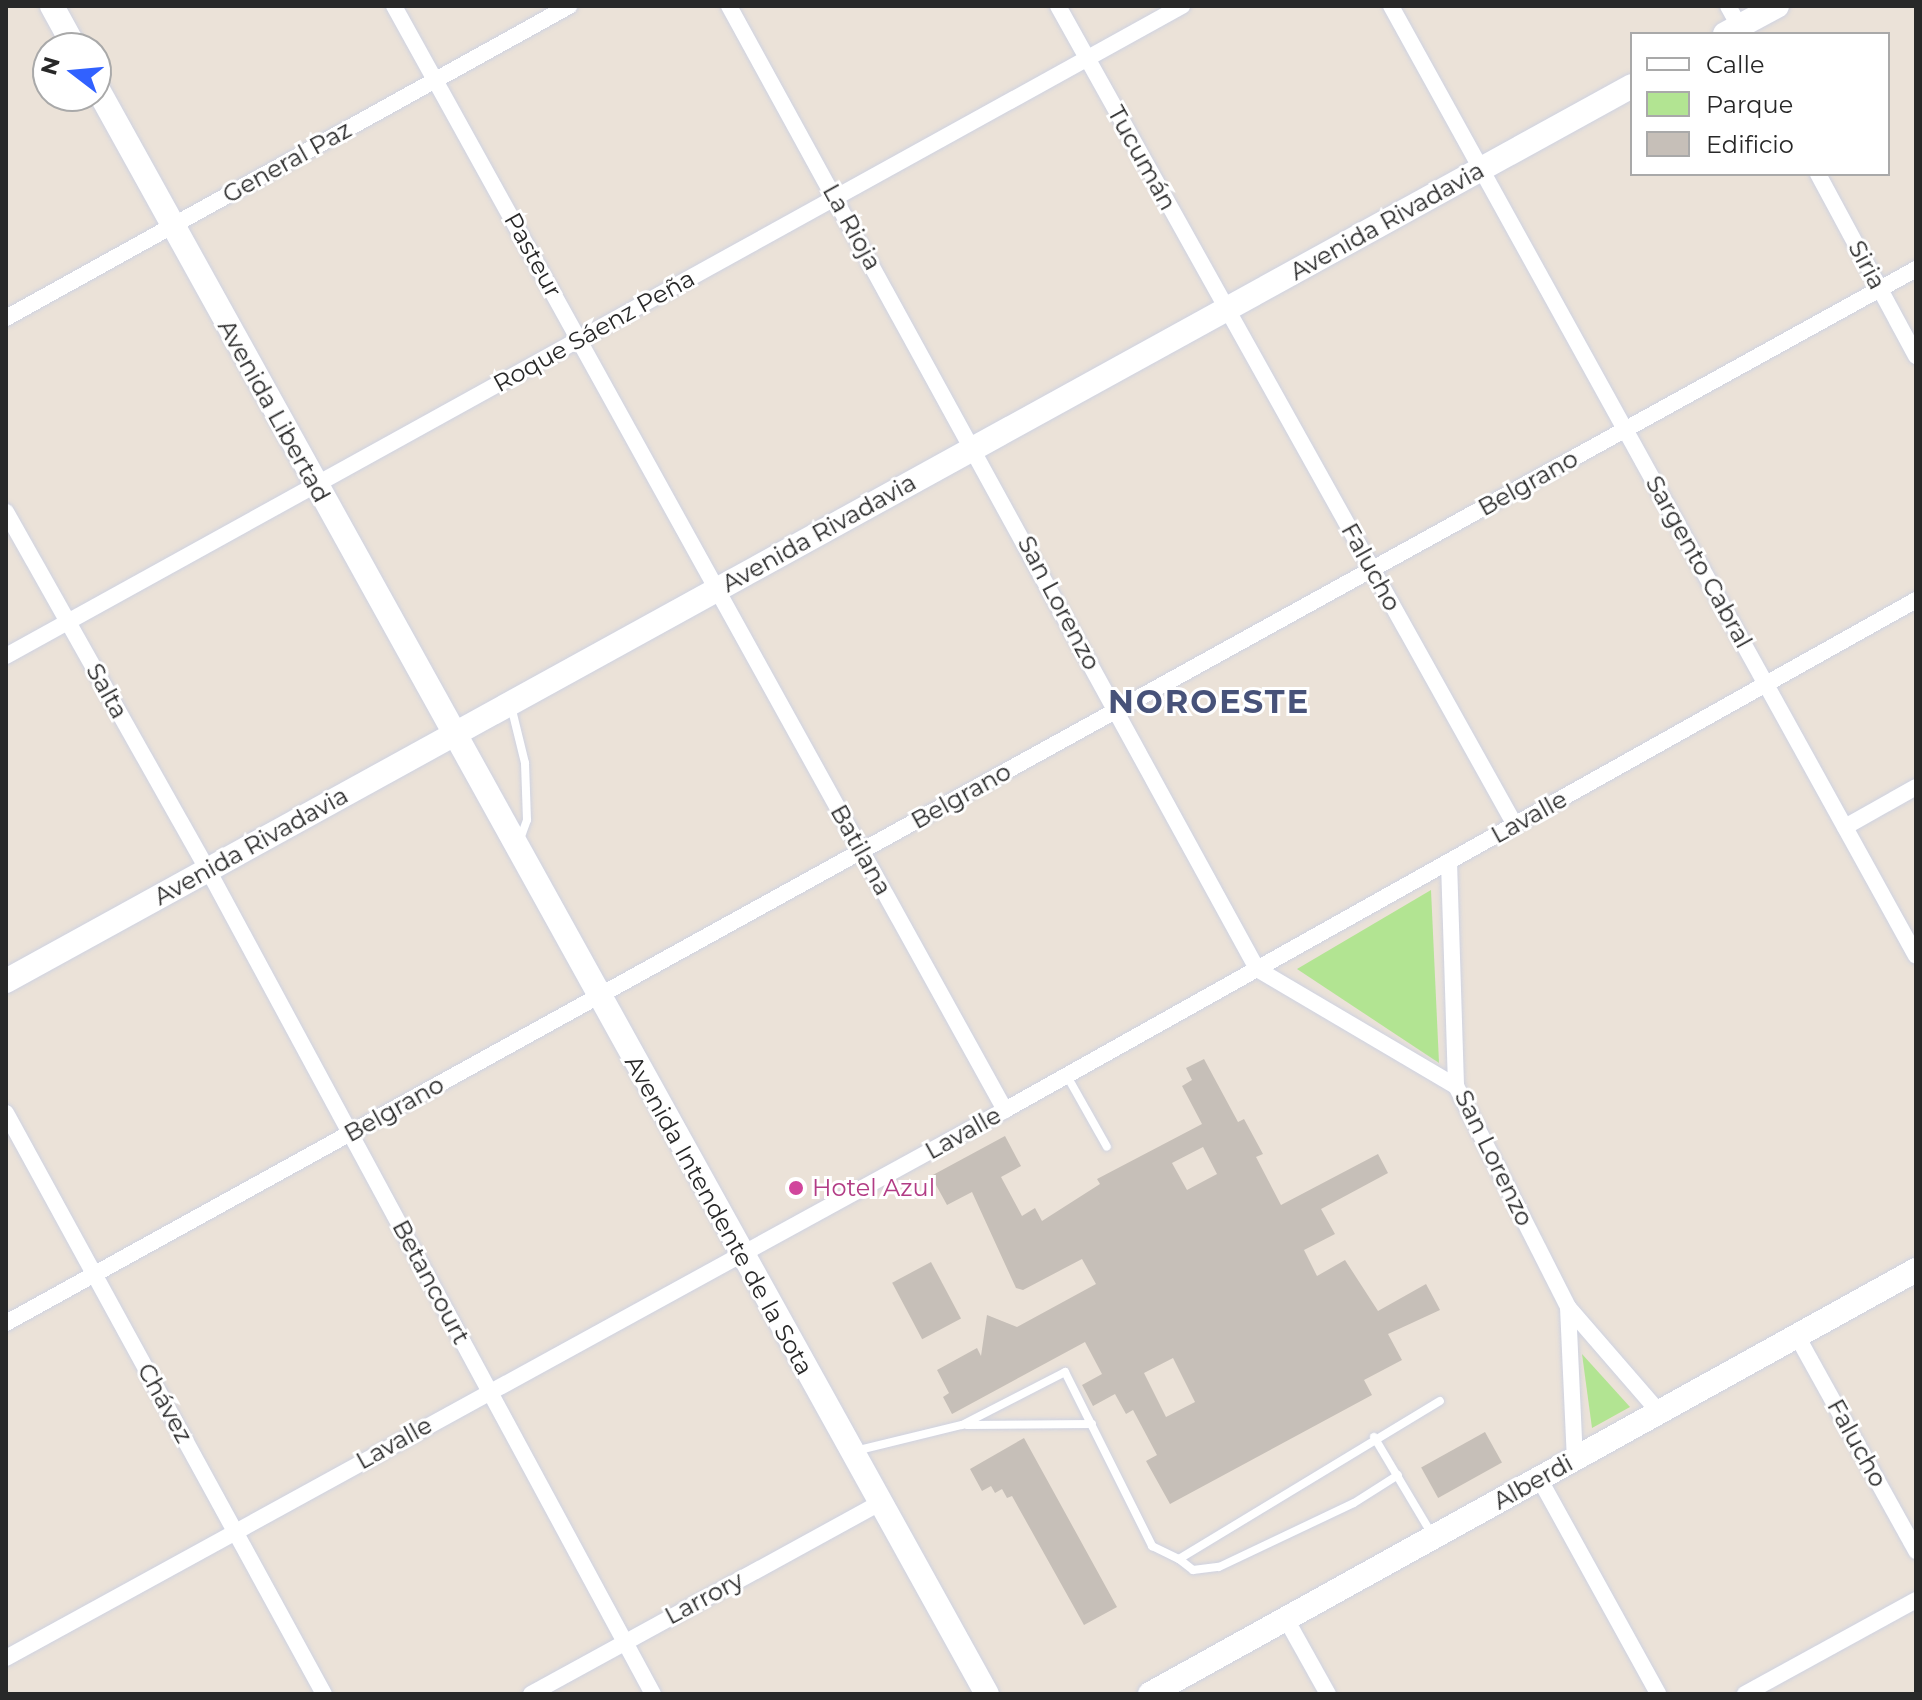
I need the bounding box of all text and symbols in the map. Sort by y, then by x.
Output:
north arrow [32,32,112,112]
legend [1630,32,1890,176]
text: Calle [1706,50,1764,79]
text: N [35,54,66,78]
text: Parque [1706,90,1793,119]
street label: Tucumán [1102,101,1182,215]
street label: General Paz [218,115,356,209]
text: Edificio [1706,130,1794,159]
street label: Avenida Rivadavia [1285,156,1489,286]
street label: La Rioja [817,179,887,275]
street label: Pasteur [498,208,568,302]
street label: Siria [1842,236,1892,294]
street label: Roque Sáenz Peña [488,264,700,398]
street label: Avenida Libertad [212,315,336,507]
street label: Belgrano [1473,444,1583,522]
street label: Avenida Rivadavia [717,468,921,598]
street label: Sargento Cabral [1640,471,1758,653]
street label: Falucho [1335,518,1407,616]
street label: San Lorenzo [1012,531,1106,675]
street label: Salta [80,658,134,724]
district label: NOROESTE [1108,683,1310,721]
street label: Belgrano [906,757,1016,835]
street label: Avenida Rivadavia [149,781,353,911]
street label: Lavalle [1486,784,1572,850]
street label: Batilana [824,800,898,900]
street label: Avenida Intendente de la Sota [619,1050,819,1380]
street label: Belgrano [339,1070,449,1148]
street label: San Lorenzo [1449,1085,1539,1231]
street label: Lavalle [920,1100,1006,1166]
place label: Hotel Azul [812,1174,935,1202]
marker: Hotel Azul [787,1179,805,1197]
street label: Betancourt [386,1215,476,1349]
street label: Chávez [131,1358,199,1448]
street label: Falucho [1821,1394,1893,1492]
street label: Lavalle [351,1410,437,1476]
street label: Alberdi [1488,1448,1578,1516]
street label: Larrory [660,1565,748,1631]

